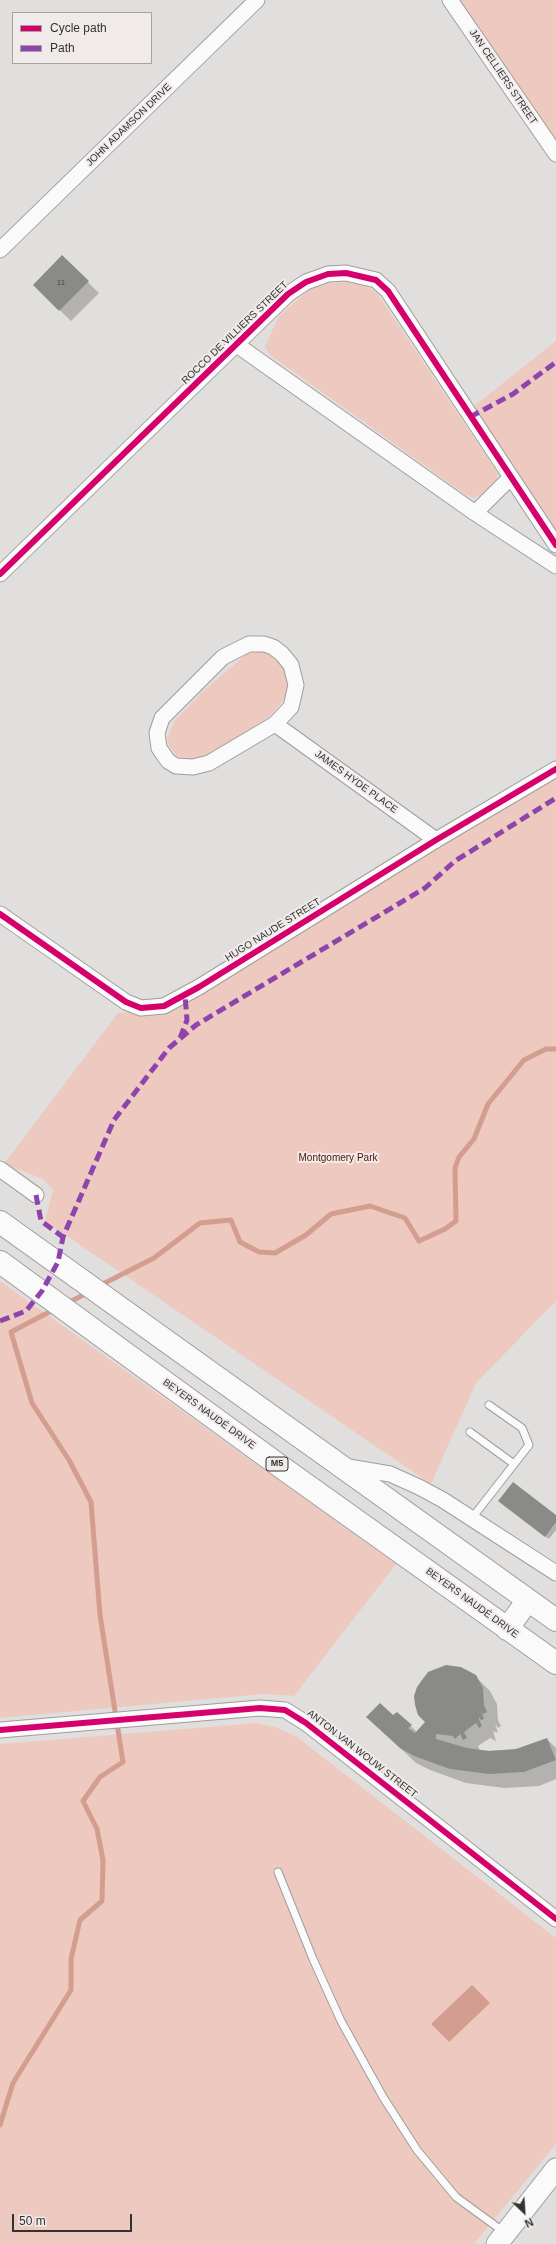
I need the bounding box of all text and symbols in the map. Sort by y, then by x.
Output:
legend [12,12,152,64]
text: Cycle path [50,21,107,35]
street label: JAN CELLIERS STREET [467,27,539,127]
text: Path [50,41,75,55]
street label: JOHN ADAMSON DRIVE [84,81,174,169]
house number: 11 [57,278,65,288]
street label: ROCCO DE VILLIERS STREET [179,279,291,387]
street label: JAMES HYDE PLACE [312,748,400,816]
street label: HUGO NAUDE STREET [223,896,323,964]
park label: Montgomery Park [299,1152,377,1164]
street label: BEYERS NAUDÉ DRIVE [160,1376,258,1452]
road number: M5 [266,1457,288,1471]
street label: BEYERS NAUDÉ DRIVE [423,1565,521,1641]
street label: ANTON VAN WOUW STREET [305,1707,419,1801]
north arrow [504,2192,544,2232]
scale bar [14,2206,134,2232]
text: 50 m [19,2214,46,2228]
text: N [523,2216,535,2230]

